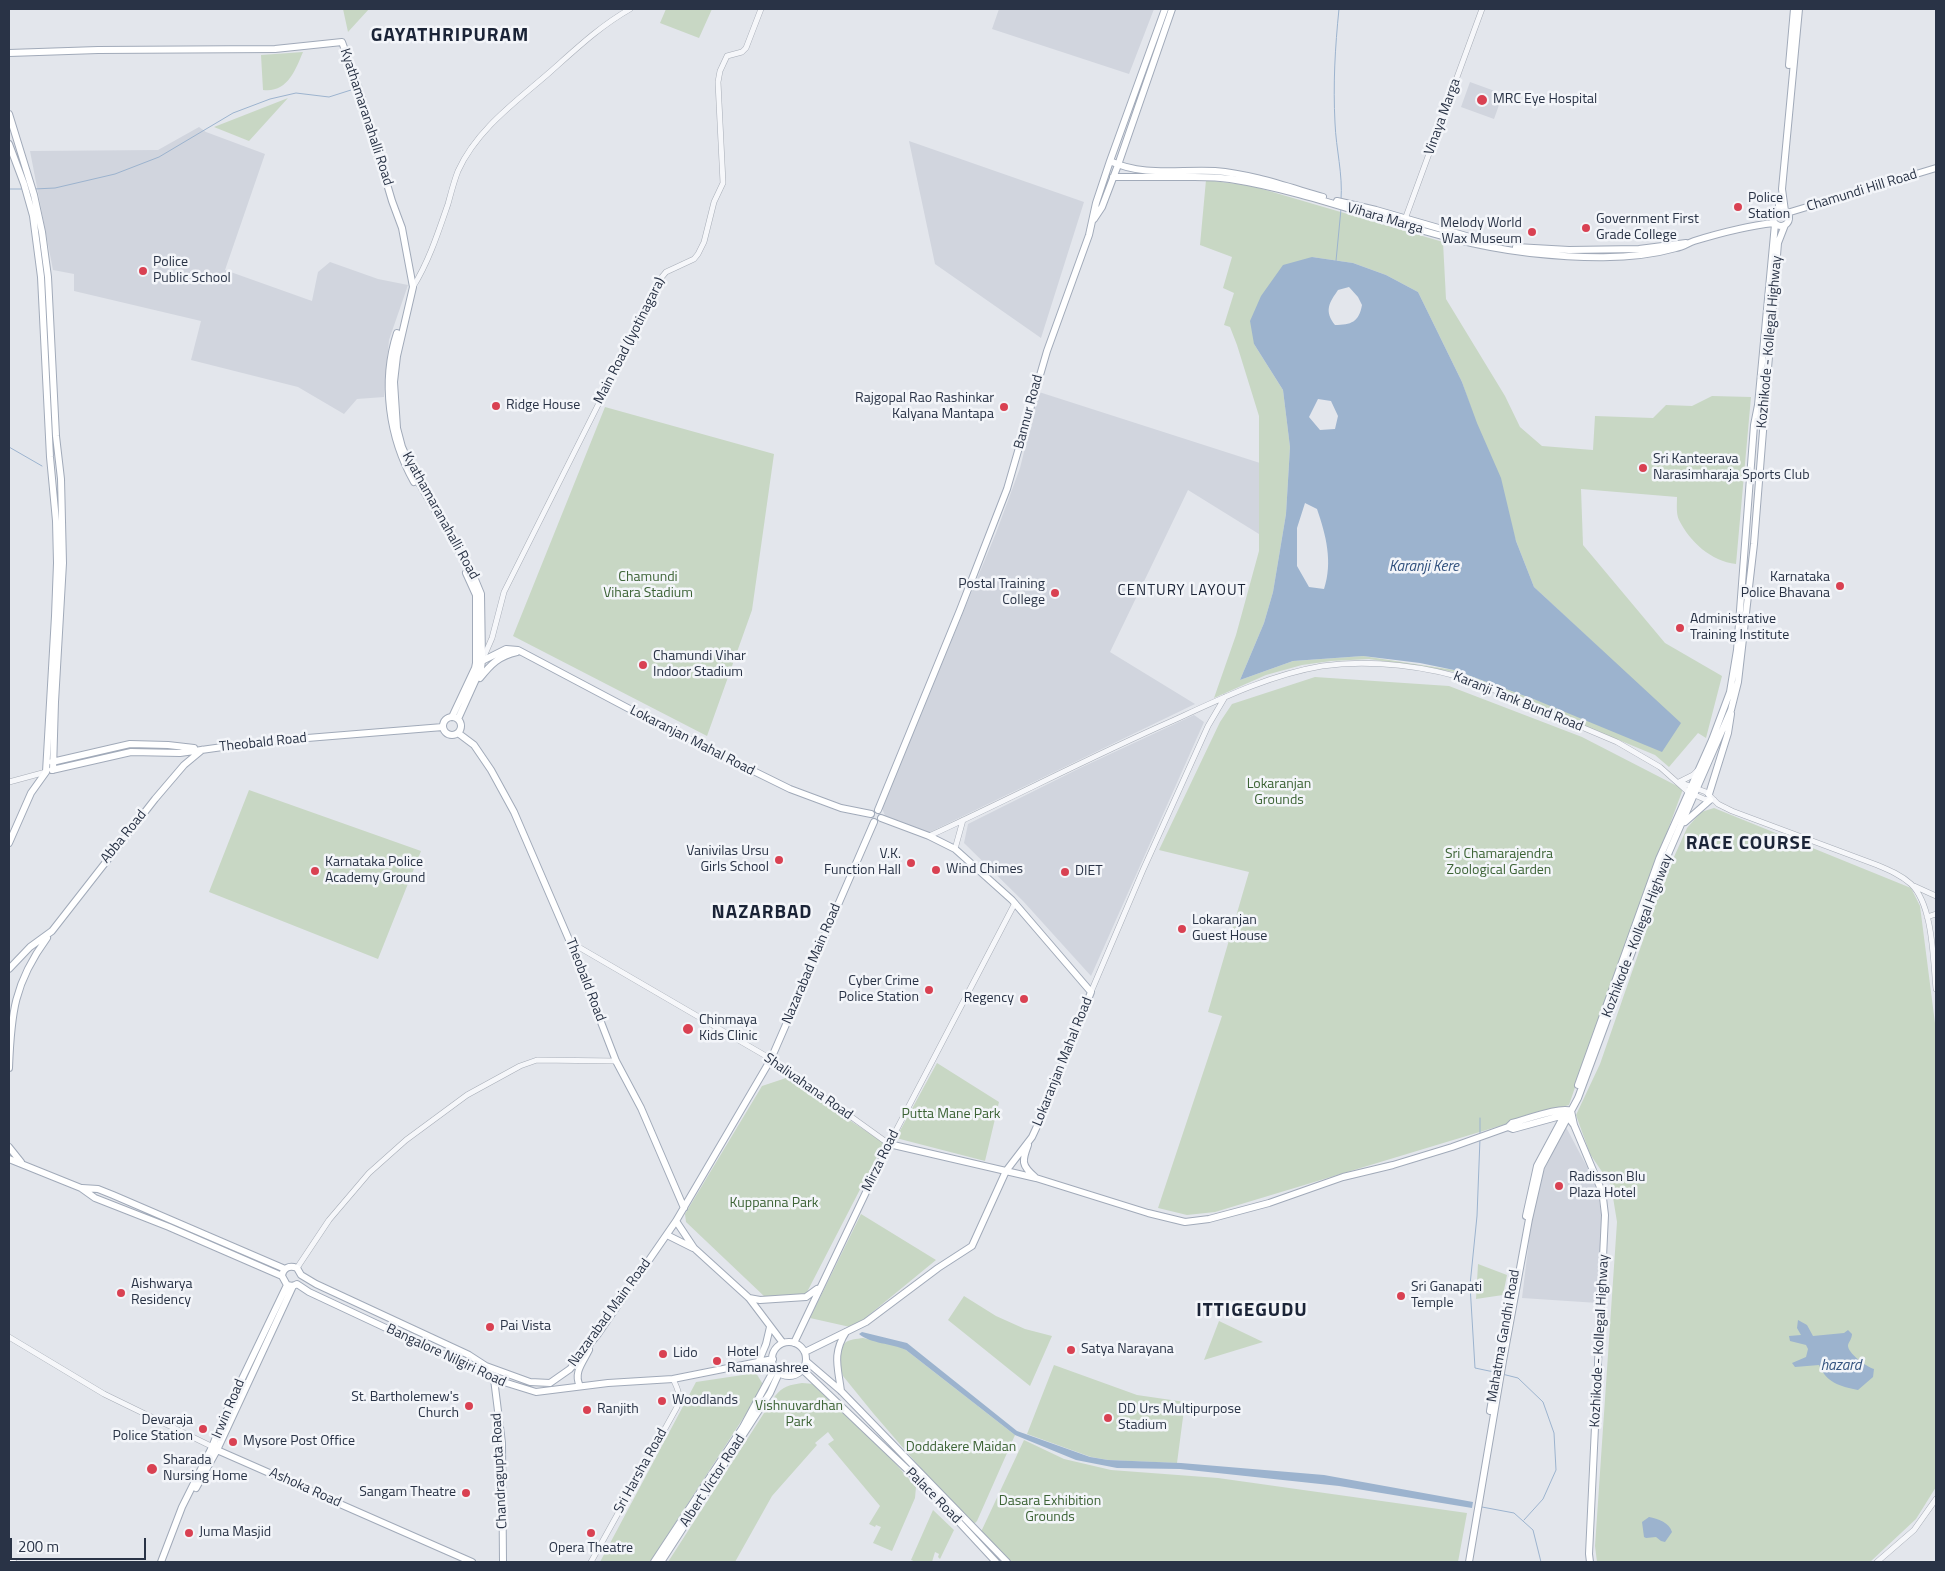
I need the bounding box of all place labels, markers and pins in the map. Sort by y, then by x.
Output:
place label: MRC Eye Hospital [1493,92,1597,108]
marker: MRC Eye Hospital [1475,93,1489,107]
place label: Police Station [1748,191,1790,223]
marker: Police Station [1732,201,1744,213]
place label: Government First Grade College [1596,212,1699,244]
place label: Melody World Wax Museum [1440,216,1522,248]
marker: Government First Grade College [1580,222,1592,234]
marker: Melody World Wax Museum [1526,226,1538,238]
place label: Police Public School [153,255,231,288]
marker: Police Public School [137,265,149,277]
place label: Rajgopal Rao Rashinkar Kalyana Mantapa [855,391,994,424]
place label: Ridge House [506,398,580,414]
marker: Ridge House [490,400,502,412]
marker: Rajgopal Rao Rashinkar Kalyana Mantapa [998,401,1010,413]
place label: Sri Kanteerava Narasimharaja Sports Club [1653,452,1810,484]
marker: Sri Kanteerava Narasimharaja Sports Club [1637,462,1649,474]
place label: Karnataka Police Bhavana [1741,570,1830,602]
place label: Postal Training College [958,577,1045,610]
marker: Karnataka Police Bhavana [1834,580,1846,592]
marker: Postal Training College [1049,587,1061,599]
place label: Administrative Training Institute [1690,612,1789,644]
marker: Administrative Training Institute [1674,622,1686,634]
place label: Chamundi Vihar Indoor Stadium [653,649,746,682]
marker: Chamundi Vihar Indoor Stadium [637,659,649,671]
place label: Vanivilas Ursu Girls School [686,844,769,876]
place label: V.K. Function Hall [824,847,901,880]
marker: Vanivilas Ursu Girls School [773,854,785,866]
place label: Karnataka Police Academy Ground [325,855,425,888]
marker: V.K. Function Hall [905,857,917,869]
place label: Wind Chimes [946,862,1023,878]
marker: Wind Chimes [930,864,942,876]
place label: DIET [1075,864,1103,880]
marker: Karnataka Police Academy Ground [309,865,321,877]
marker: DIET [1059,866,1071,878]
place label: Lokaranjan Guest House [1192,913,1267,946]
marker: Lokaranjan Guest House [1176,923,1188,935]
place label: Cyber Crime Police Station [839,974,919,1006]
marker: Cyber Crime Police Station [923,984,935,996]
place label: Regency [964,991,1014,1007]
marker: Regency [1018,993,1030,1005]
place label: Chinmaya Kids Clinic [699,1013,758,1046]
marker: Chinmaya Kids Clinic [681,1022,695,1036]
place label: Radisson Blu Plaza Hotel [1569,1170,1645,1202]
marker: Radisson Blu Plaza Hotel [1553,1180,1565,1192]
place label: Aishwarya Residency [131,1277,192,1310]
place label: Sri Ganapati Temple [1411,1280,1482,1312]
marker: Aishwarya Residency [115,1287,127,1299]
marker: Sri Ganapati Temple [1395,1290,1407,1302]
place label: Pai Vista [500,1319,551,1335]
marker: Pai Vista [484,1321,496,1333]
place label: Satya Narayana [1081,1342,1174,1358]
marker: Satya Narayana [1065,1344,1077,1356]
place label: Hotel Ramanashree [727,1345,809,1378]
place label: Lido [673,1346,698,1362]
marker: Lido [657,1348,669,1360]
marker: Hotel Ramanashree [711,1355,723,1367]
place label: St. Bartholemew's Church [351,1390,459,1422]
place label: Woodlands [672,1393,738,1409]
marker: Woodlands [656,1395,668,1407]
marker: St. Bartholemew's Church [463,1400,475,1412]
place label: Ranjith [597,1402,639,1418]
place label: DD Urs Multipurpose Stadium [1118,1402,1241,1434]
marker: Ranjith [581,1404,593,1416]
marker: DD Urs Multipurpose Stadium [1102,1412,1114,1424]
place label: Devaraja Police Station [113,1413,193,1445]
marker: Devaraja Police Station [197,1423,209,1435]
place label: Mysore Post Office [243,1434,355,1450]
marker: Mysore Post Office [227,1436,239,1448]
place label: Sharada Nursing Home [163,1453,248,1485]
marker: Sharada Nursing Home [145,1462,159,1476]
place label: Sangam Theatre [359,1485,456,1501]
marker: Sangam Theatre [460,1487,472,1499]
place label: Juma Masjid [199,1525,271,1541]
marker: Juma Masjid [183,1527,195,1539]
marker: Opera Theatre [585,1527,597,1539]
place label: Opera Theatre [549,1541,633,1557]

